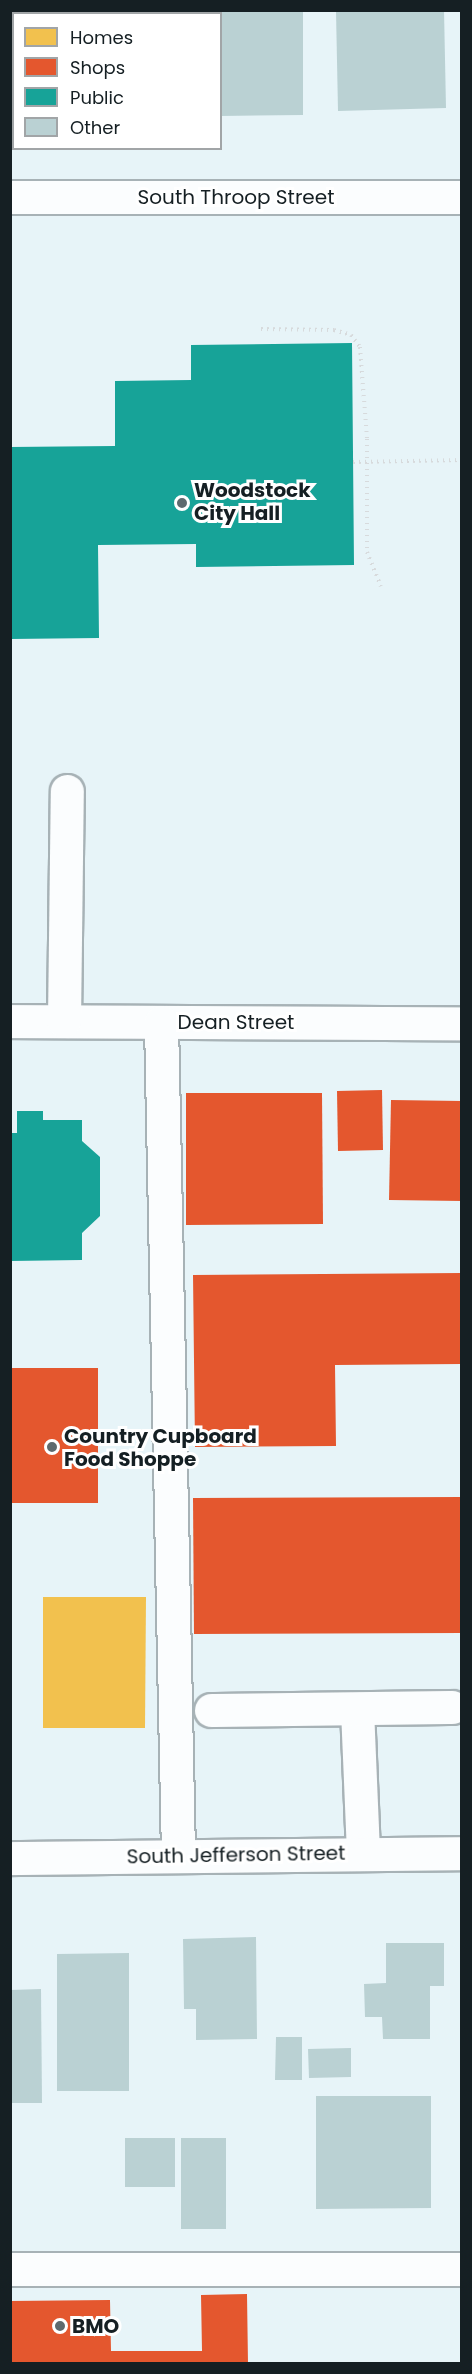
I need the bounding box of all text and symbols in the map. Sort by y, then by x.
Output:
legend [12,12,222,150]
text: Homes [70,25,133,50]
text: Shops [70,55,125,80]
text: Public [70,85,124,110]
text: Other [70,115,120,140]
street label: South Throop Street [138,185,334,209]
place label: Woodstock City Hall [194,479,311,526]
marker: Woodstock City Hall [175,496,189,510]
street label: Dean Street [178,1010,294,1034]
place label: Country Cupboard Food Shoppe [64,1424,257,1471]
marker: Country Cupboard Food Shoppe [45,1440,59,1454]
street label: South Jefferson Street [126,1841,346,1869]
place label: BMO [72,2314,119,2338]
marker: BMO [53,2319,67,2333]

